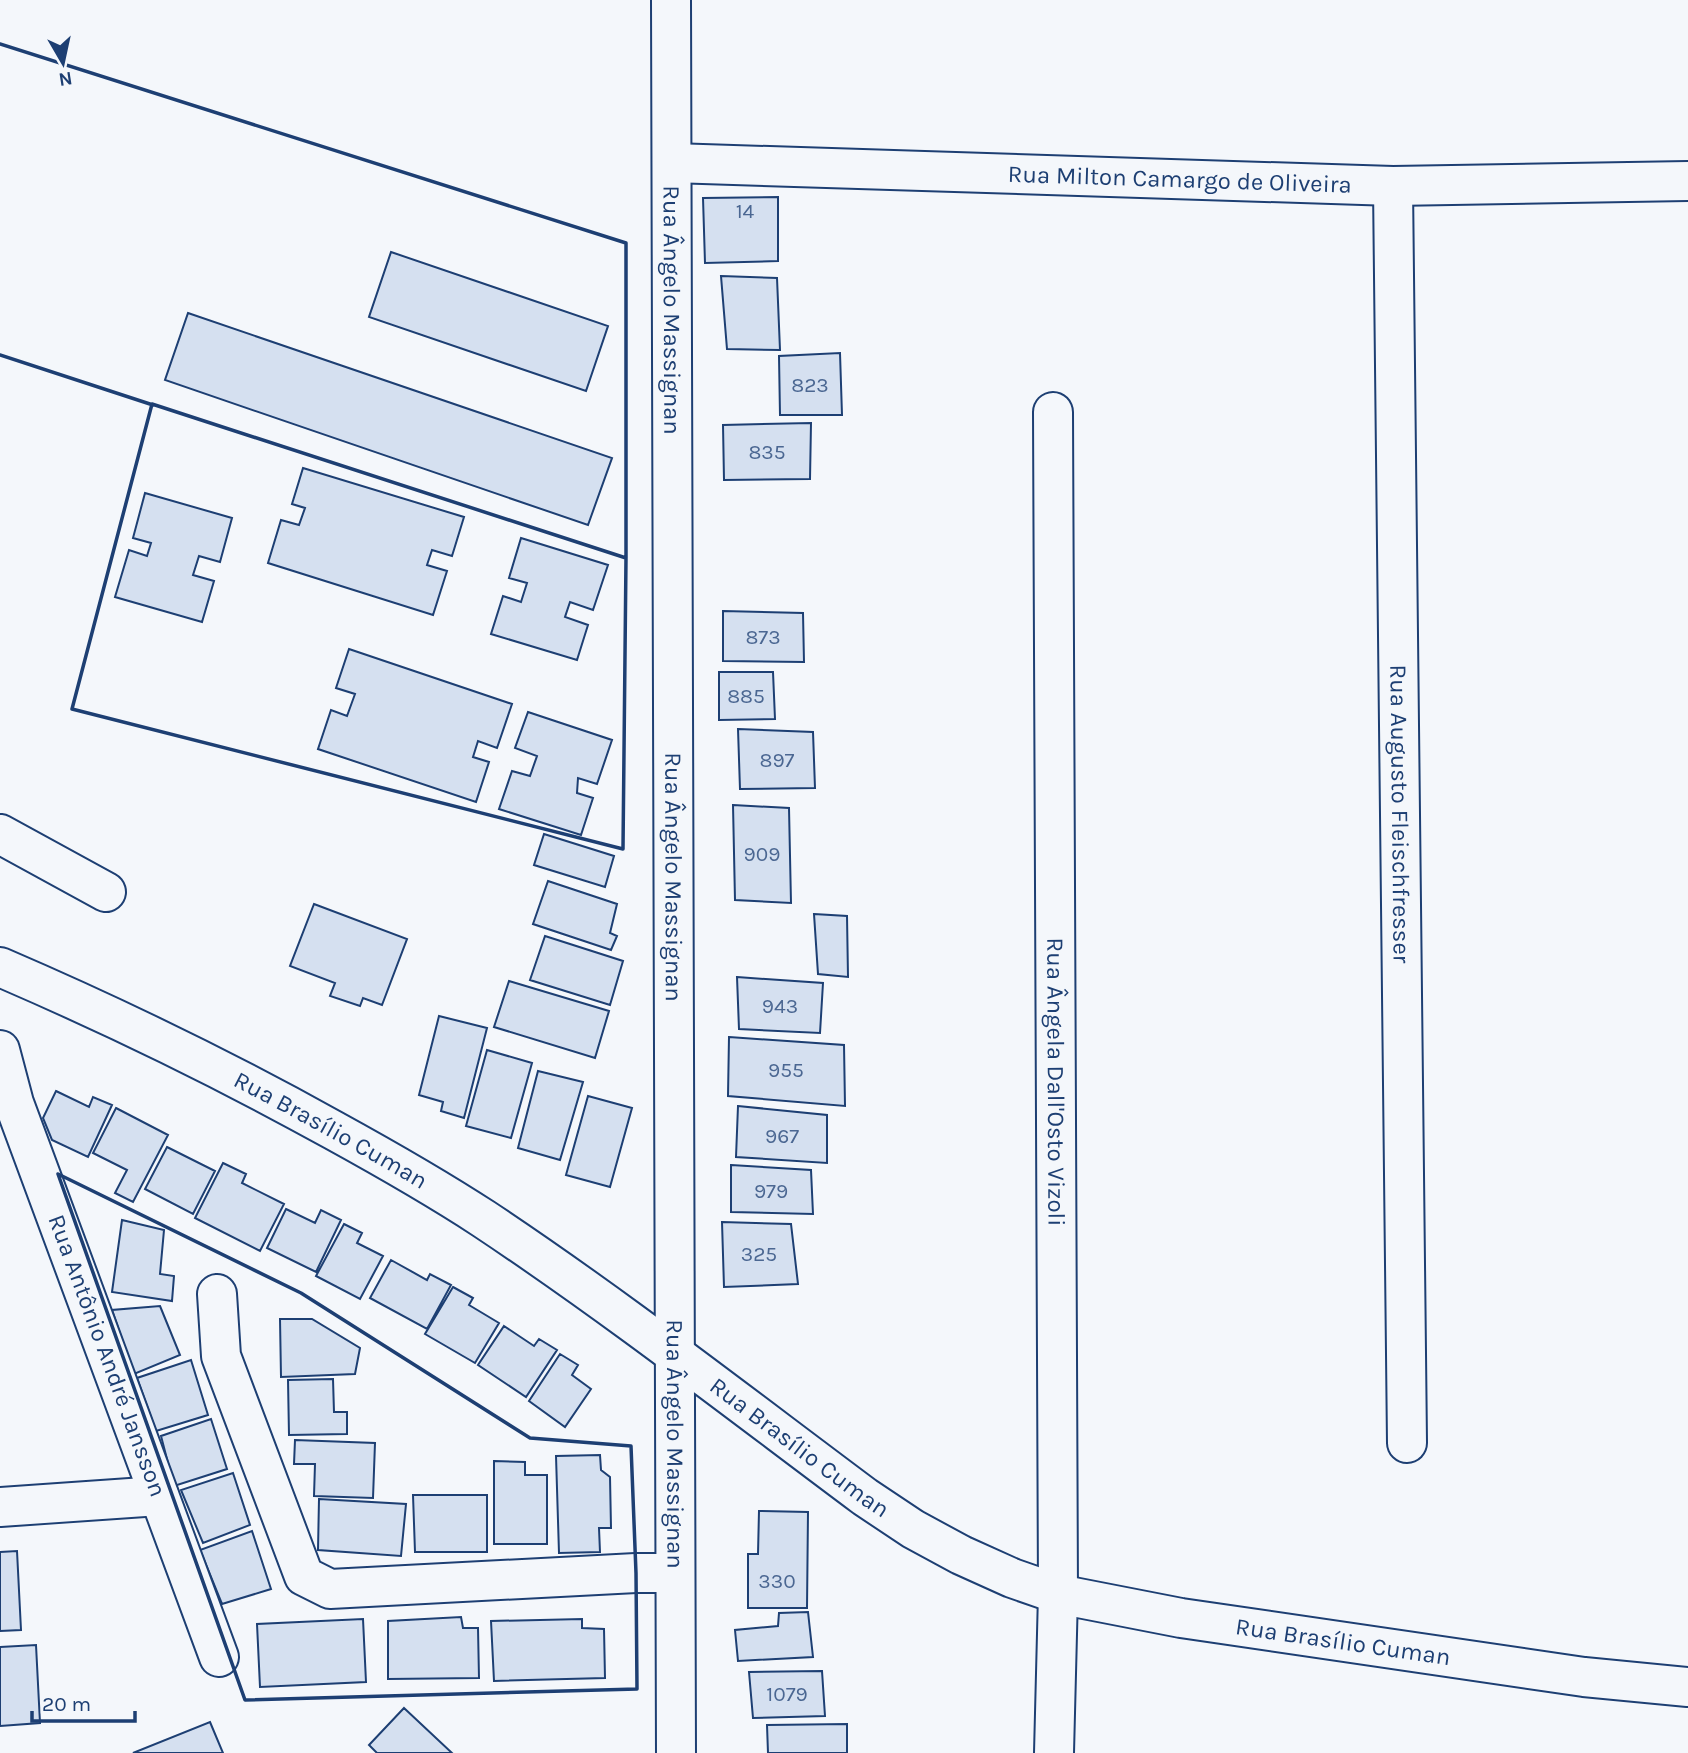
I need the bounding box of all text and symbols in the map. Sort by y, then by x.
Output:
north arrow [28,28,98,98]
text: N [57,67,74,91]
street label: Rua Milton Camargo de Oliveira [1007,160,1352,199]
street label: Rua Ângelo Massignan [658,185,686,435]
house number: 14 [736,199,755,223]
house number: 823 [791,373,829,397]
house number: 835 [748,440,786,464]
house number: 873 [745,625,781,649]
street label: Rua Augusto Fleischfresser [1384,664,1416,964]
house number: 885 [727,684,765,708]
house number: 897 [760,748,795,772]
street label: Rua Ângelo Massignan [659,752,688,1002]
house number: 909 [744,842,780,866]
street label: Rua Ângela Dall'Osto Vizoli [1041,938,1070,1226]
house number: 943 [762,994,798,1018]
house number: 955 [768,1058,804,1082]
street label: Rua Brasílio Cuman [229,1066,433,1195]
house number: 967 [765,1124,799,1148]
house number: 979 [754,1179,788,1203]
street label: Rua Antônio André Jansson [42,1211,172,1500]
house number: 325 [741,1242,777,1266]
street label: Rua Ângelo Massignan [661,1319,689,1569]
street label: Rua Brasílio Cuman [704,1371,895,1523]
house number: 330 [758,1569,796,1593]
street label: Rua Brasílio Cuman [1234,1612,1452,1671]
scale bar [32,1680,135,1724]
house number: 1079 [766,1682,808,1706]
text: 20 m [42,1692,91,1716]

